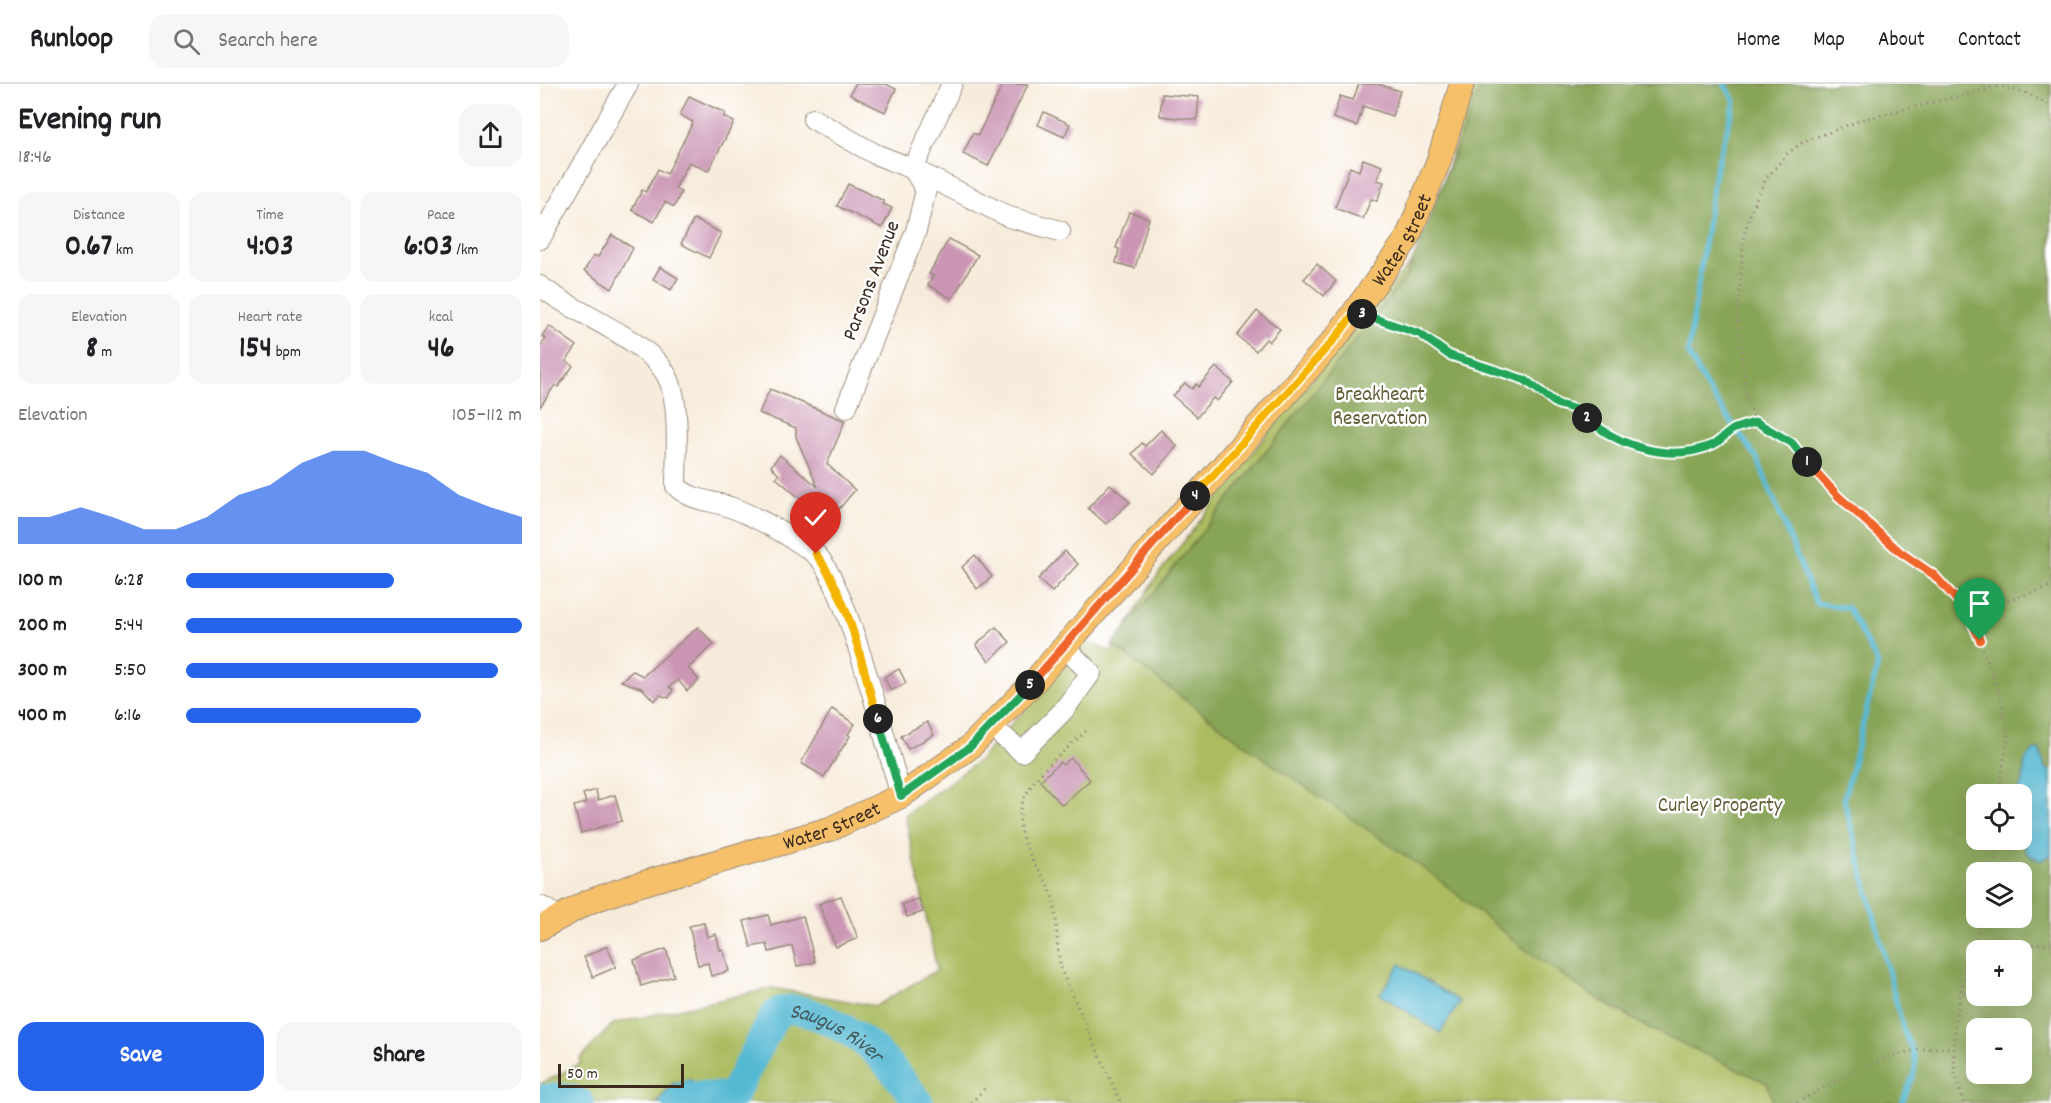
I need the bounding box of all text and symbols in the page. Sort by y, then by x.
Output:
search box [149,14,569,68]
text: Runloop [30,21,113,61]
icon: search [170,25,203,58]
text: Search here [218,26,318,57]
text: Home [1736,26,1780,56]
text: Map [1813,26,1845,56]
text: About [1878,26,1925,56]
text: Contact [1958,26,2021,56]
text: Evening run [18,98,162,145]
button: share [459,104,522,167]
text: 18:46 [18,144,52,172]
street label: Water Street [1366,190,1442,294]
text: Distance [73,204,125,227]
text: Time [256,204,284,227]
text: Pace [427,204,455,227]
street label: Parsons Avenue [836,217,909,345]
text: 0.67 [65,227,112,270]
text: 4:03 [246,227,294,270]
text: 6:03 [403,227,453,270]
text: km [112,239,133,262]
text: /km [453,239,479,262]
pin: 3 [1347,299,1377,329]
text: 3 [1358,302,1366,325]
text: Elevation [71,306,127,329]
text: Heart rate [238,306,302,329]
text: kcal [429,306,453,329]
text: 8 [86,329,98,372]
text: 154 [239,329,272,372]
text: 46 [427,329,455,372]
text: m [98,341,112,364]
text: bpm [272,341,301,364]
park label: Breakheart Reservation [1333,381,1427,435]
text: Elevation [18,402,88,430]
text: 105–112 m [452,402,522,430]
pin: 2 [1572,403,1602,433]
text: 2 [1584,406,1591,429]
pin: 1 [1792,447,1822,477]
text: 1 [1805,450,1809,473]
pin: 4 [1180,481,1210,511]
text: 4 [1192,484,1198,507]
pin [790,492,841,554]
icon: check [799,501,832,534]
text: 100 m [18,567,63,595]
text: 6:28 [114,567,144,595]
pin [1954,578,2005,640]
icon: arrive [1963,587,1996,620]
text: 200 m [18,612,67,640]
text: 5:44 [114,612,143,640]
text: 300 m [18,657,67,685]
text: 5:50 [114,657,147,685]
pin: 5 [1015,670,1045,700]
text: 5 [1026,673,1034,696]
text: 400 m [18,702,66,730]
text: 6:16 [114,702,141,730]
pin: 6 [863,704,893,734]
text: 6 [874,707,882,730]
map controls [1966,784,2032,1084]
button: locate [1966,784,2032,850]
park label: Curley Property [1658,792,1783,822]
street label: Water Street [780,795,887,860]
button: layers [1966,862,2032,928]
button: + [1966,940,2032,1006]
water label: Saugus River [788,997,892,1072]
button: − [1966,1018,2032,1084]
button: Save [18,1022,264,1091]
button: Share [276,1022,522,1091]
scale bar [558,1061,684,1088]
text: 50 m [567,1063,598,1086]

